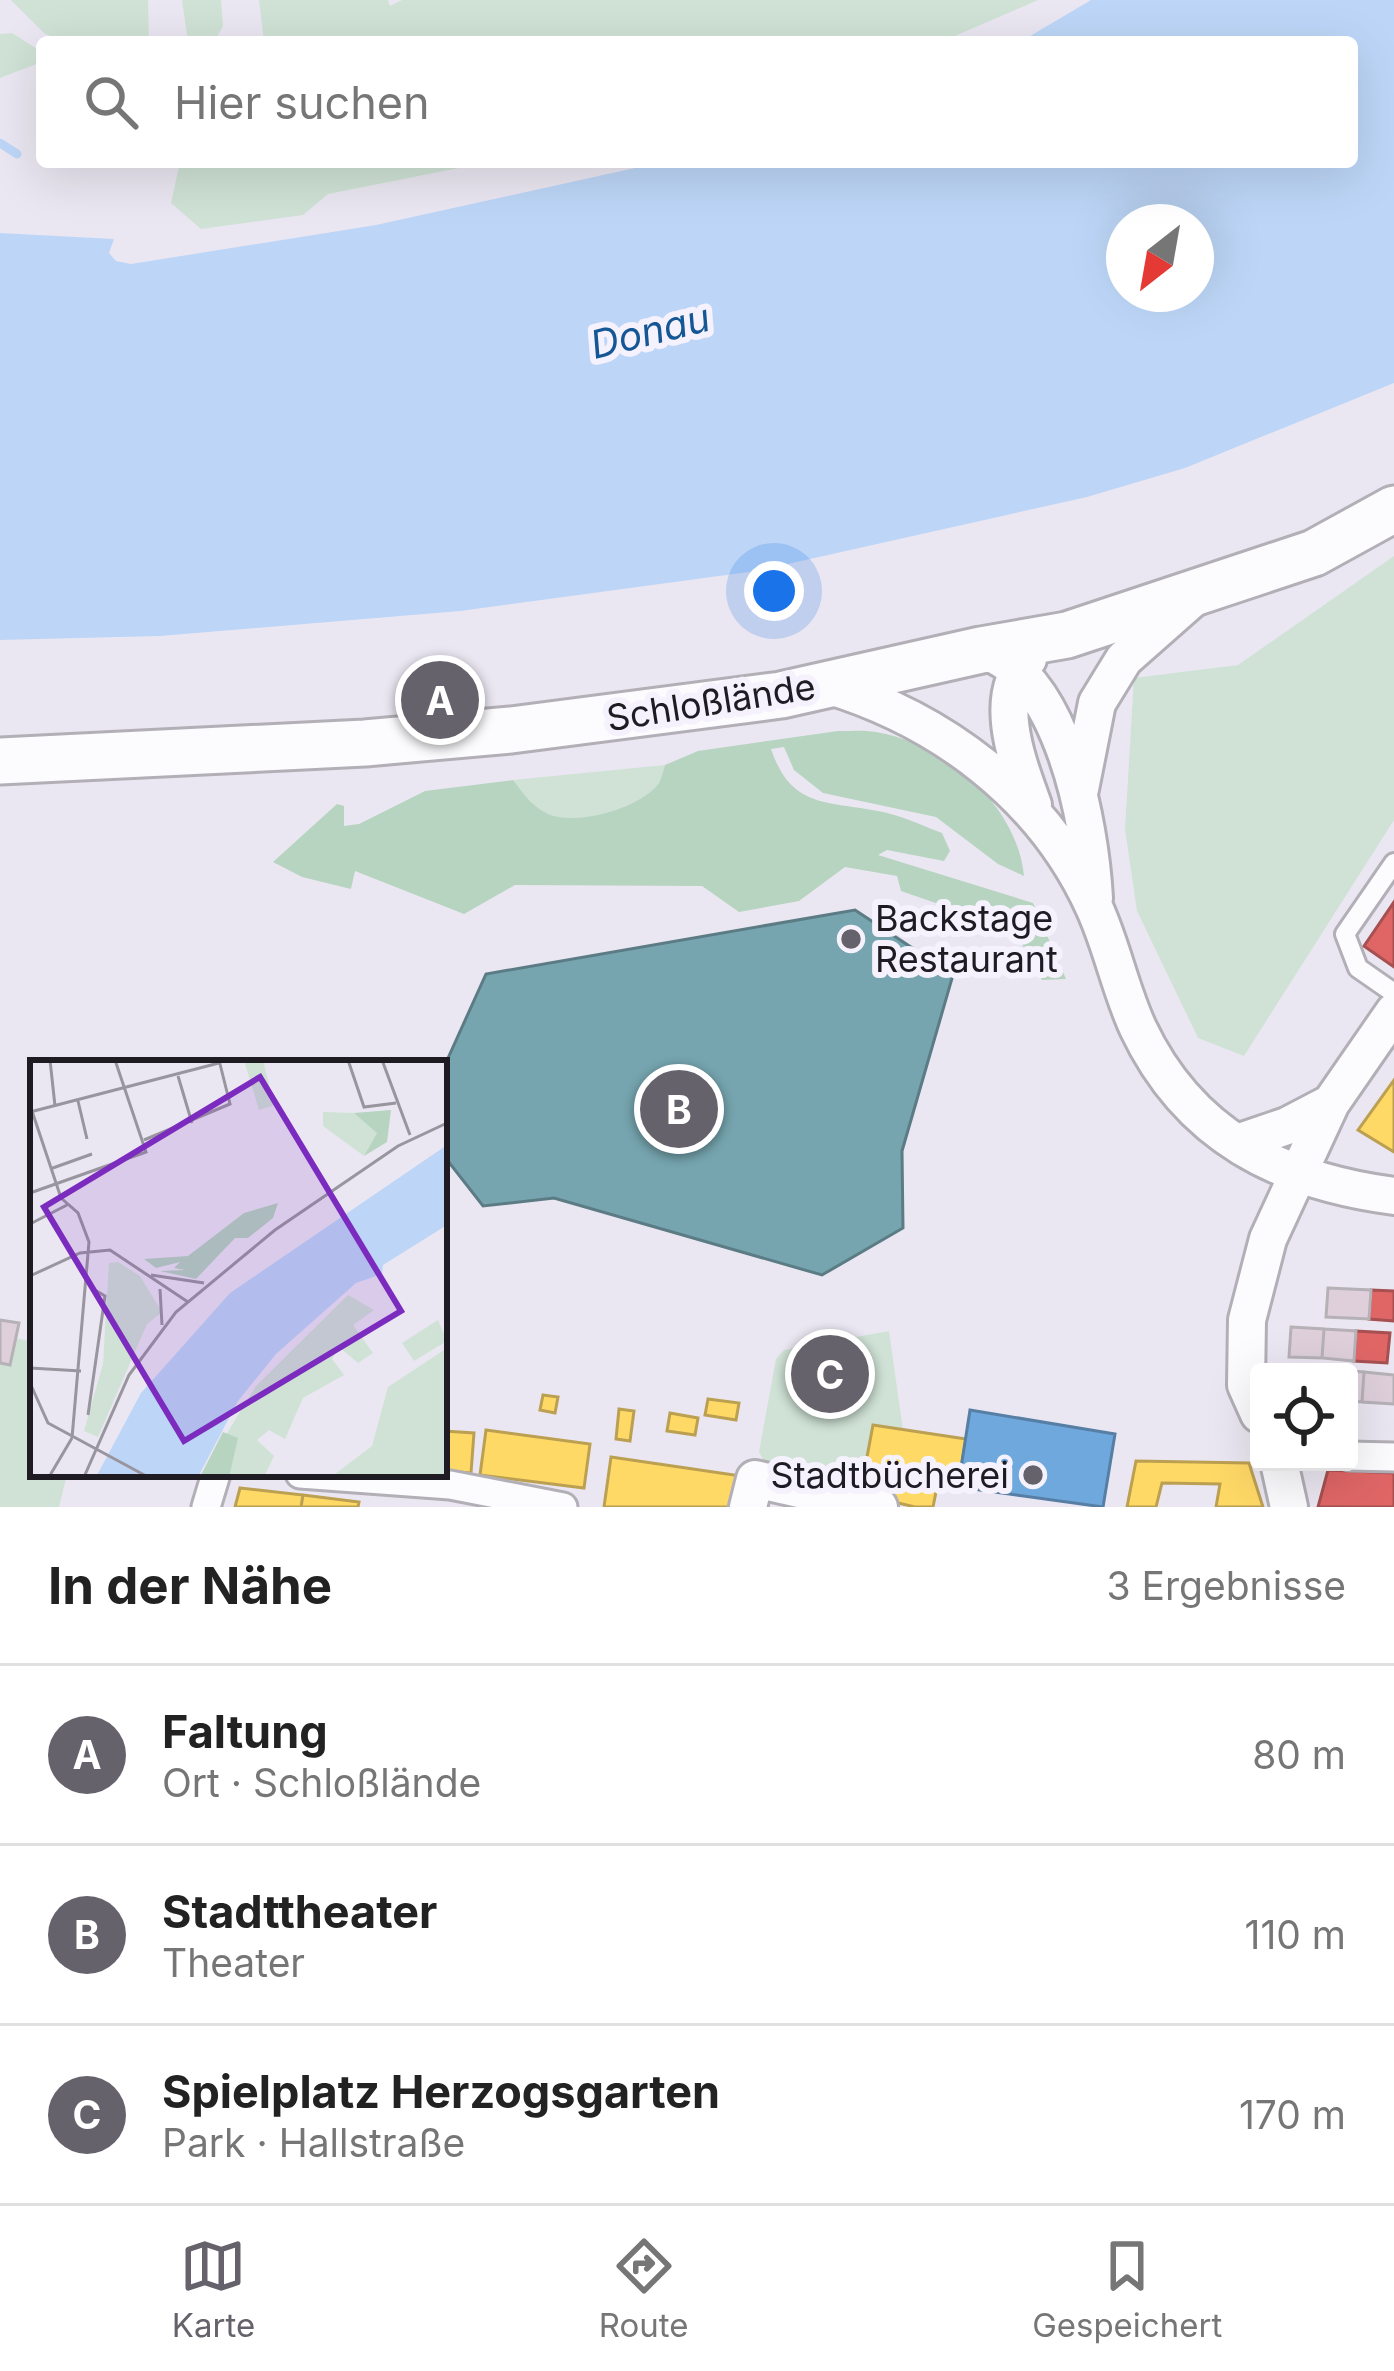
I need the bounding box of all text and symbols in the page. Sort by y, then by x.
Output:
search box [36,36,1358,168]
icon: search [78,69,144,135]
text: Hier suchen [174,75,430,130]
north arrow [1106,204,1214,312]
water label: Donau [585,293,715,368]
your location [744,561,804,621]
pin: A [401,655,479,745]
street label: Schloßlände [604,664,818,740]
place label: Backstage Restaurant [875,896,1058,981]
marker: Backstage Restaurant [838,926,864,952]
inset map [30,1060,447,1477]
pin: B [640,1064,718,1154]
pin: C [791,1329,869,1419]
map controls [1250,1363,1358,1471]
button: locate [1250,1363,1358,1471]
place label: Stadtbücherei [771,1453,1009,1497]
marker: Stadtbücherei [1020,1462,1046,1488]
text: In der Nähe [48,1555,332,1616]
text: 3 Ergebnisse [1107,1562,1346,1609]
text: Faltung [162,1704,328,1759]
text: A [72,1731,102,1778]
text: 80 m [1252,1731,1346,1778]
text: Ort · Schloßlände [162,1759,481,1806]
text: Stadttheater [162,1884,437,1939]
text: B [74,1911,100,1958]
text: 110 m [1245,1911,1346,1958]
text: Theater [162,1939,305,1986]
text: Spielplatz Herzogsgarten [162,2064,720,2119]
text: C [73,2091,101,2138]
text: 170 m [1239,2091,1346,2138]
text: Park · Hallstraße [162,2119,465,2166]
tab: Karte [172,2233,255,2345]
tab: Route [599,2233,689,2345]
tab: Gespeichert [1032,2233,1222,2345]

